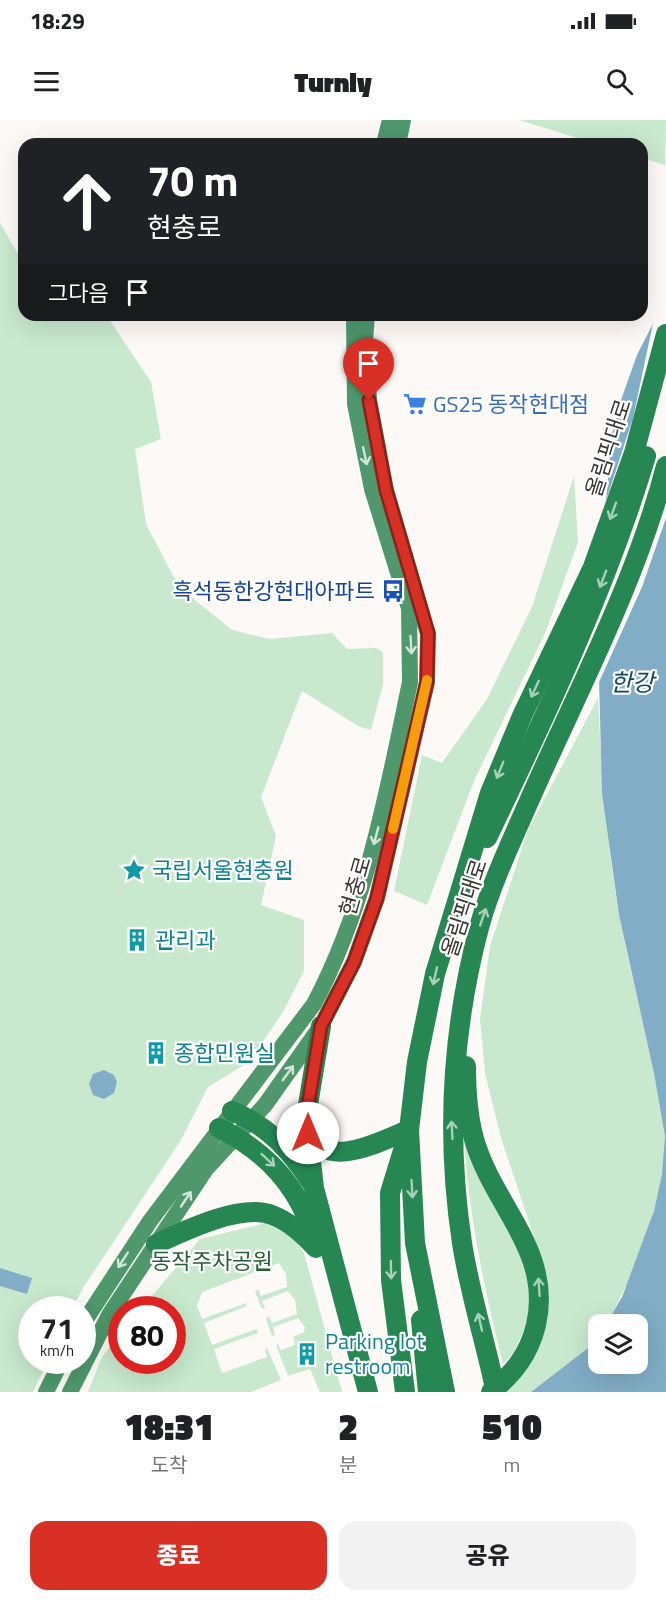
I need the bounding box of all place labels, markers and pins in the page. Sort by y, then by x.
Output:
pin [343,338,394,400]
place label: GS25 동작현대점 [433,387,589,421]
supermarket icon: GS25 동작현대점 [402,391,428,417]
place label: 흑석동한강현대아파트 [173,574,375,608]
bus stop icon: 흑석동한강현대아파트 [380,578,406,604]
place label: 국립서울현충원 [152,853,294,887]
place icon: 국립서울현충원 [121,857,147,883]
place label: 관리과 [155,923,216,957]
building icon: 관리과 [124,927,150,953]
place label: 종합민원실 [174,1036,275,1070]
building icon: 종합민원실 [143,1040,169,1066]
place label: Parking lot restroom [325,1324,424,1383]
building icon: Parking lot restroom [294,1341,320,1367]

